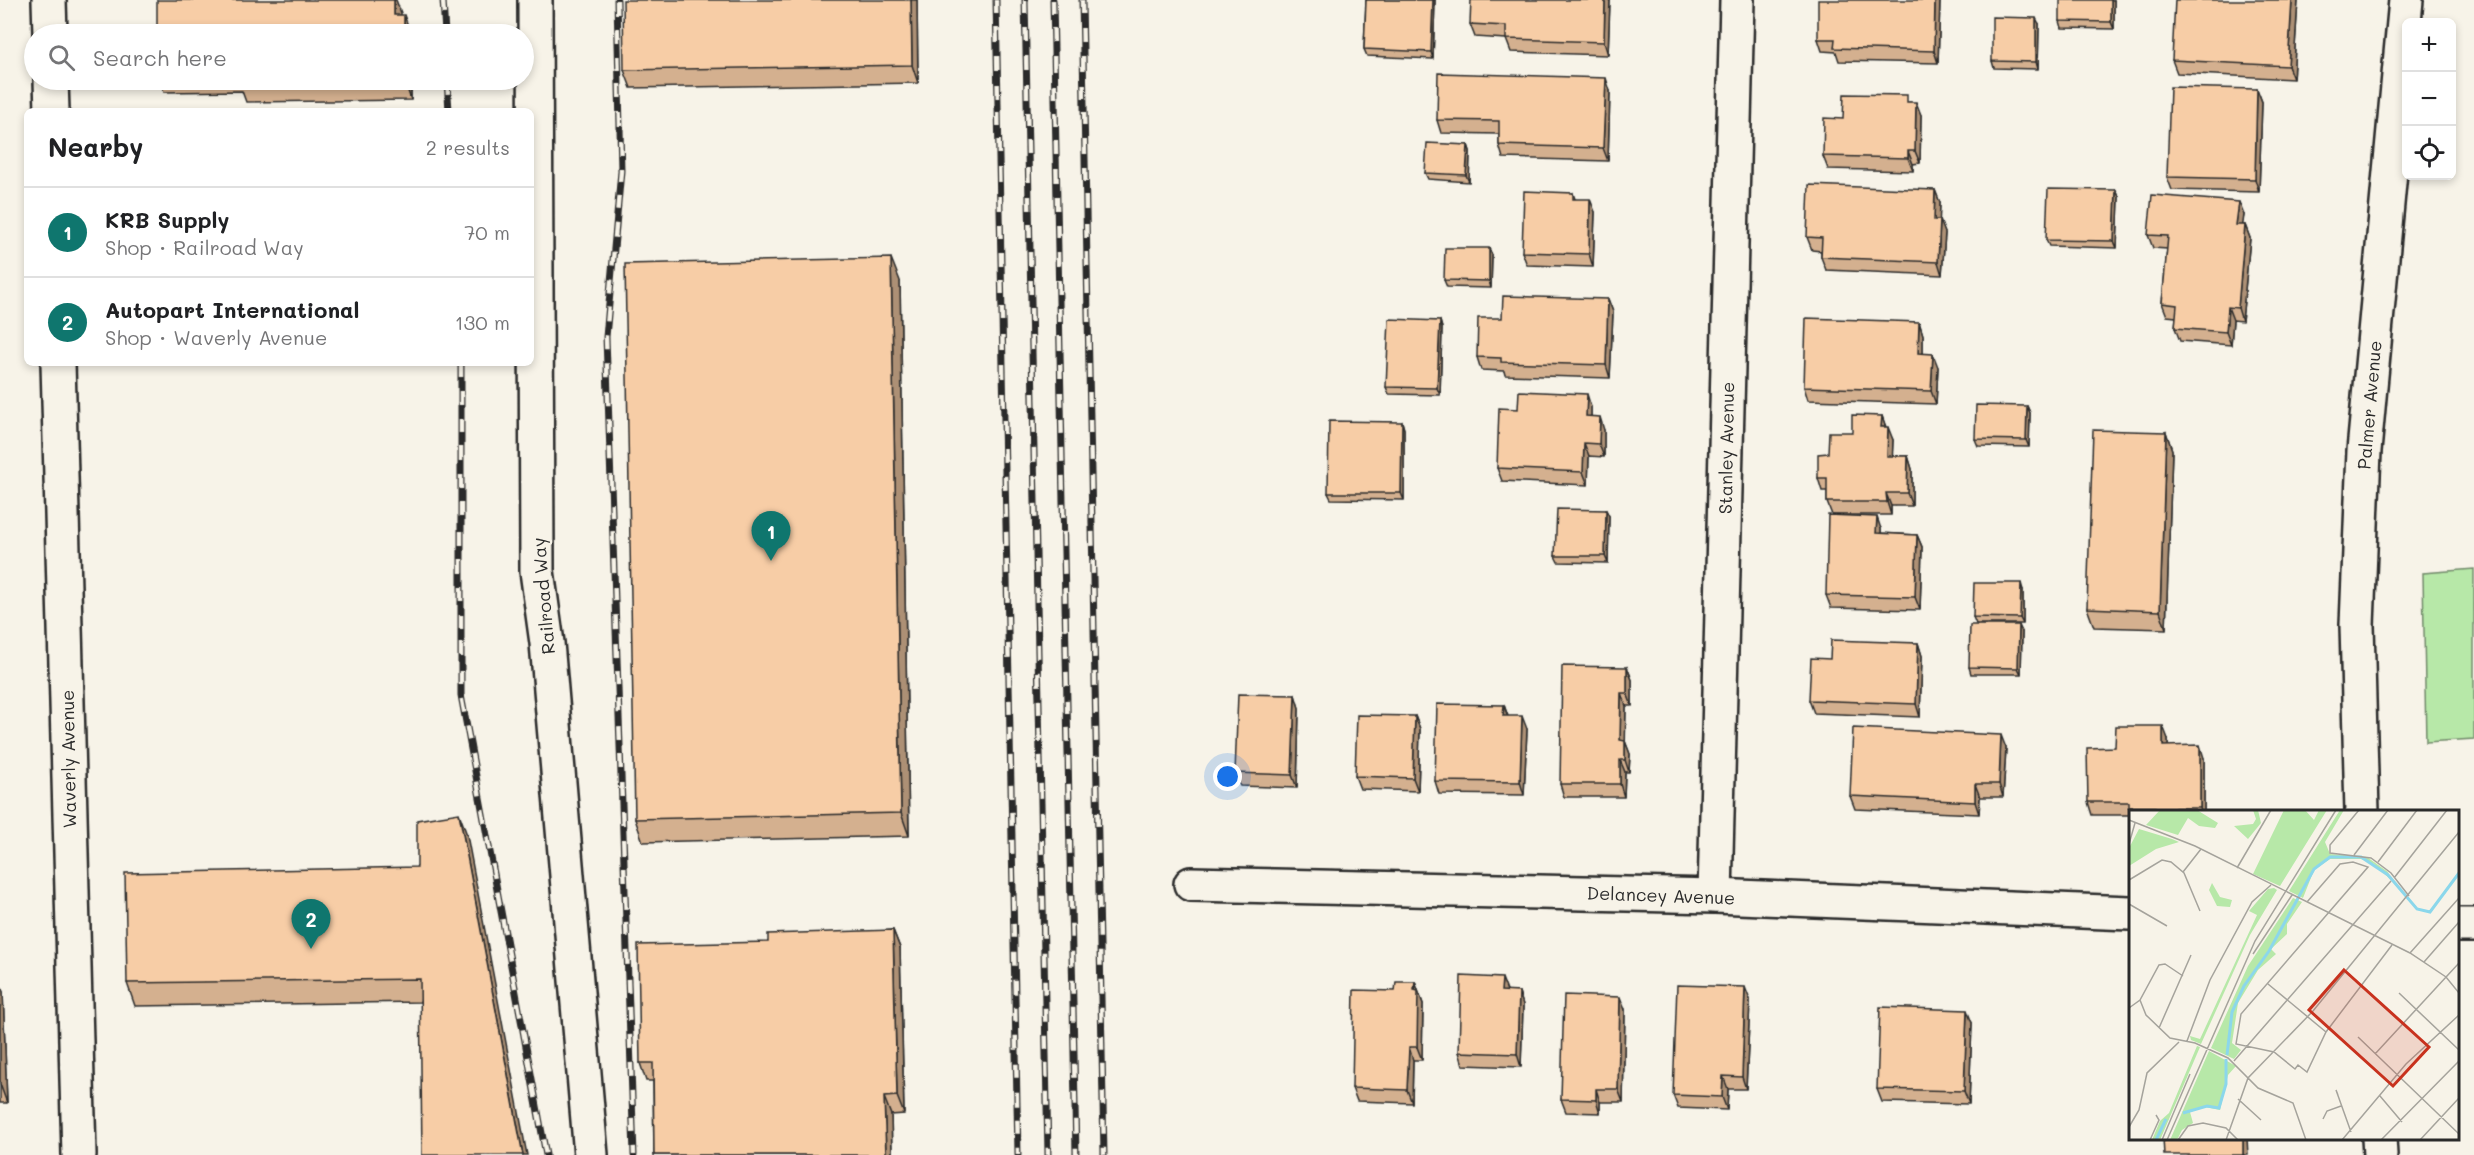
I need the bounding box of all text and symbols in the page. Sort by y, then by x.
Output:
map controls [2402,18,2456,180]
button: + [2402,18,2456,72]
search box [24,24,534,90]
icon: search [45,41,78,74]
text: Search here [93,43,227,72]
button: − [2402,72,2456,126]
button: locate [2402,126,2456,180]
text: Nearby [48,130,143,164]
text: 2 results [426,134,510,160]
text: KRB Supply [105,205,229,234]
text: 1 [63,219,72,245]
text: 70 m [464,219,510,245]
text: Shop · Railroad Way [105,234,304,260]
text: Autopart International [105,295,360,324]
text: 2 [62,309,73,335]
text: 130 m [455,309,510,335]
text: Shop · Waverly Avenue [105,324,327,350]
street label: Palmer Avenue [2351,340,2387,470]
street label: Stanley Avenue [1713,382,1739,514]
pin: 1 [752,512,790,561]
street label: Railroad Way [526,537,560,655]
street label: Waverly Avenue [55,689,81,829]
your location [1213,762,1242,791]
inset map [2129,810,2459,1140]
street label: Delancey Avenue [1586,880,1736,910]
pin: 2 [292,900,330,949]

